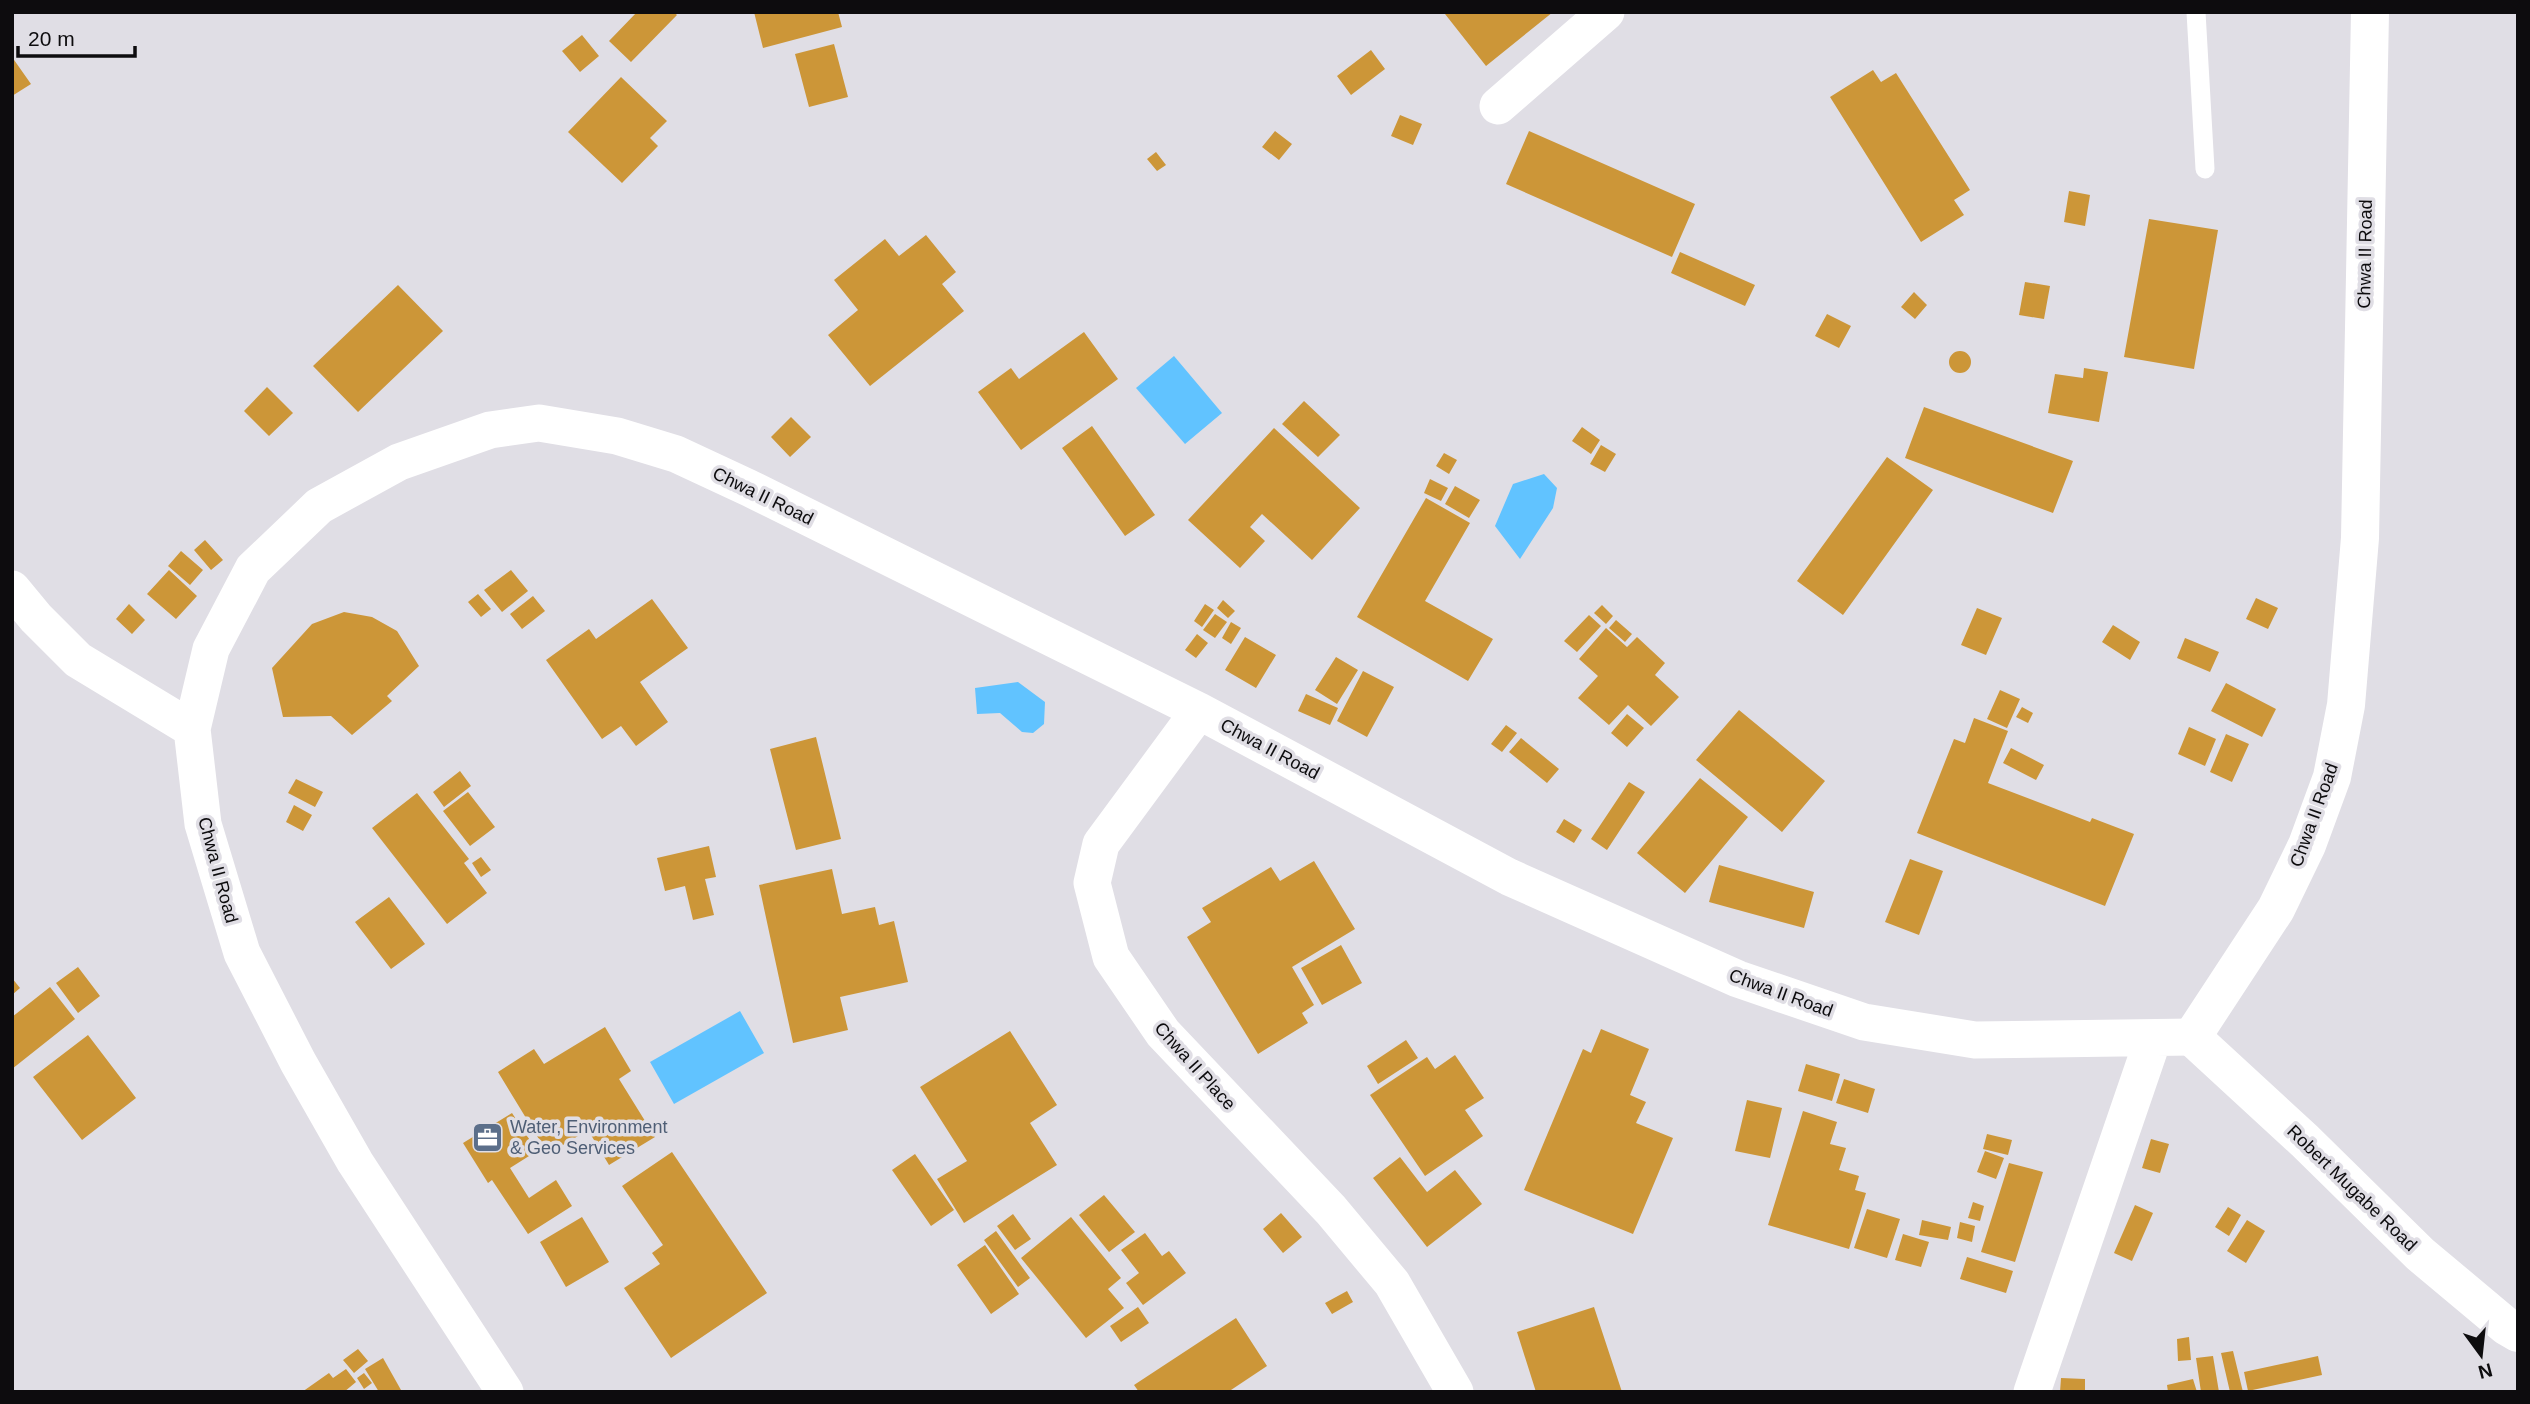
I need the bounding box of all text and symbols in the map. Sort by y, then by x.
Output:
scale bar [18,14,135,58]
text: 20 m [28,27,75,50]
street label: Chwa II Road [2354,199,2376,309]
street label: Chwa II Road [710,463,816,529]
street label: Chwa II Road [1217,715,1323,783]
street label: Chwa II Road [2286,760,2342,870]
street label: Chwa II Road [194,815,242,925]
street label: Chwa II Road [1726,965,1836,1021]
street label: Chwa II Place [1150,1018,1240,1114]
place label: Water, Environment & Geo Services [510,1117,667,1158]
office icon: Water, Environment & Geo Services [470,1120,504,1154]
street label: Robert Mugabe Road [2283,1121,2421,1255]
north arrow [2446,1320,2516,1390]
text: N [2476,1359,2495,1383]

